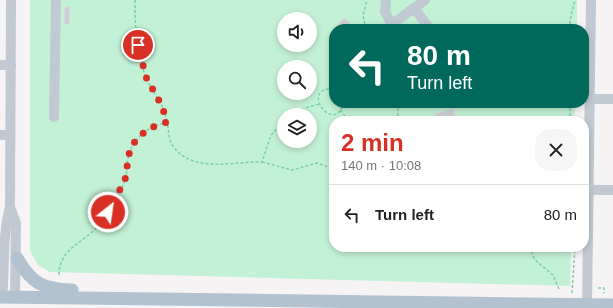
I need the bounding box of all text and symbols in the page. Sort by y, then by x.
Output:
map controls [277,12,317,148]
button: sound [277,12,317,52]
pin [121,28,155,62]
icon: arrive [127,34,149,56]
icon: left [341,40,393,92]
text: 80 m [407,40,471,71]
button: search [277,60,317,100]
text: Turn left [407,73,472,93]
button: layers [277,108,317,148]
text: 2 min [341,129,404,156]
button: close [535,129,577,171]
text: 140 m · 10:08 [341,158,421,173]
position arrow [87,191,129,233]
icon: left [341,204,363,226]
text: Turn left [375,206,434,223]
text: 80 m [544,206,577,223]

